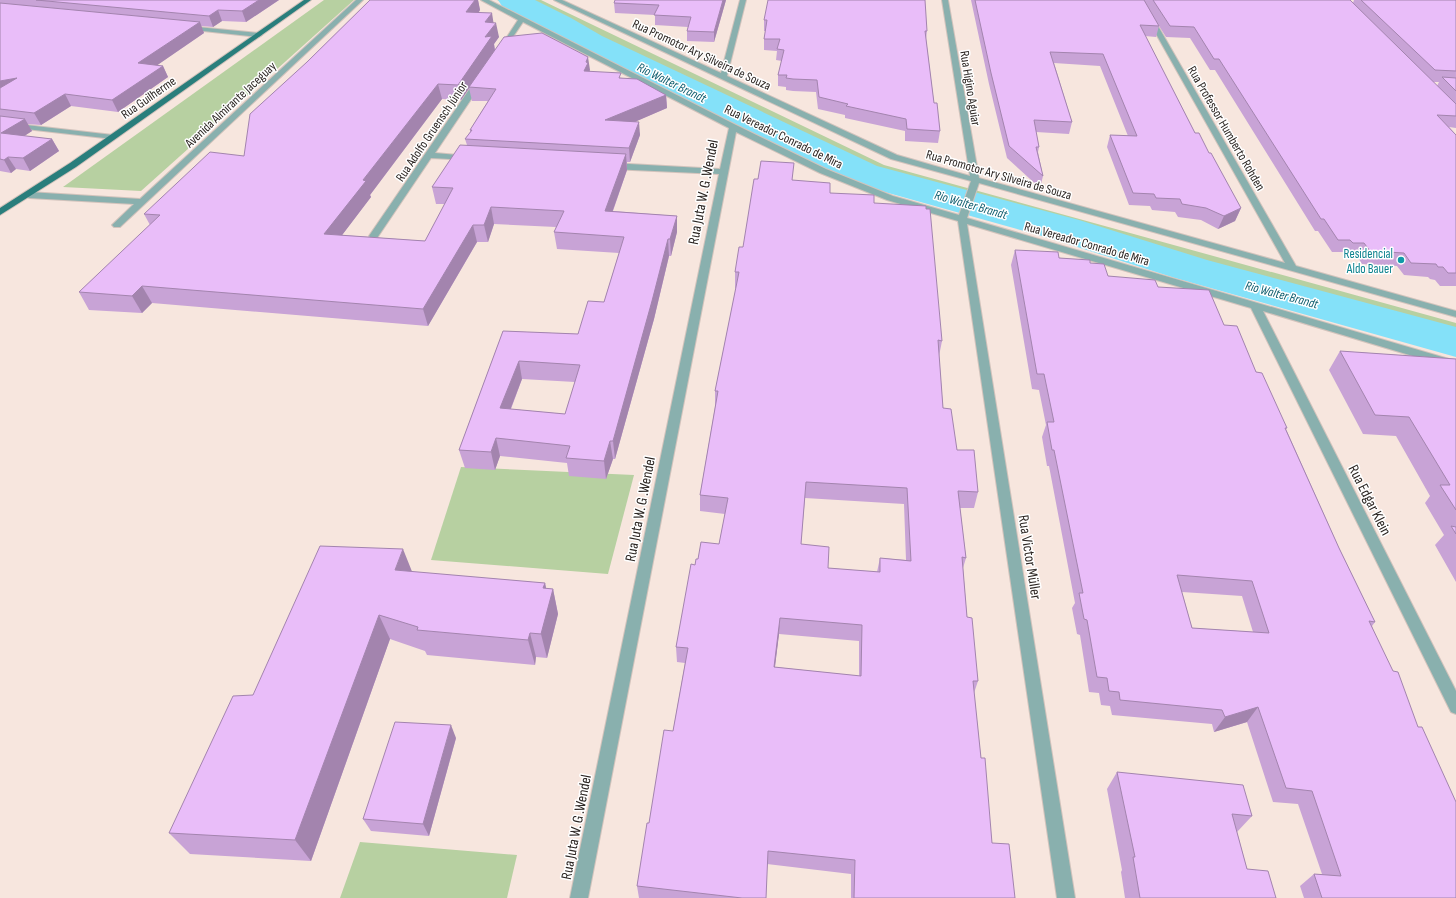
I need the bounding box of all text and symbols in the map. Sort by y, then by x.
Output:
street label: Rua Promotor Ary Silveira de Souza [630,16,773,94]
street label: Rua Higino Aguiar [956,50,984,127]
street label: Avenida Almirante Jaceguay [181,58,280,152]
water label: Rio Walter Brandt [634,59,710,107]
street label: Rua Professor Humberto Rohden [1184,63,1268,194]
street label: Rua Guilherme [118,73,179,123]
street label: Rua Adolfo Gruensch Júnior [392,78,471,185]
street label: Rua Vereador Conrado de Mira [722,101,845,172]
street label: Rua Juta W. G .Wendel [684,138,723,246]
street label: Rua Promotor Ary Silveira de Souza [924,146,1073,203]
water label: Rio Walter Brandt [933,187,1010,223]
street label: Rua Vereador Conrado de Mira [1022,218,1151,269]
place label: Residencial Aldo Bauer [1344,246,1393,277]
marker: Residencial Aldo Bauer [1396,255,1406,265]
water label: Rio Walter Brandt [1244,278,1321,313]
street label: Rua Juta W. G .Wendel [621,455,660,563]
street label: Rua Edgar Klein [1344,462,1395,539]
street label: Rua Victor Müller [1013,513,1046,601]
street label: Rua Juta W. G .Wendel [557,773,596,881]

